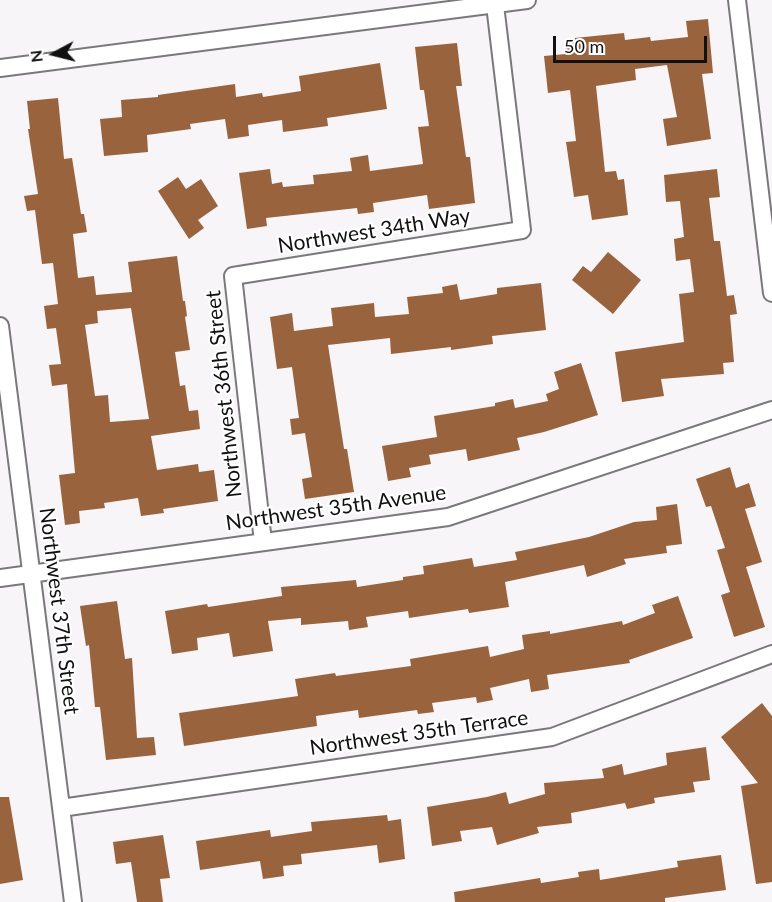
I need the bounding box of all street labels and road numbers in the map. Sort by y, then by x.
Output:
street label: Northwest 34th Way [276,203,472,259]
street label: Northwest 36th Street [201,289,247,499]
street label: Northwest 35th Avenue [224,480,448,536]
street label: Northwest 37th Street [34,506,84,716]
street label: Northwest 35th Terrace [308,705,530,761]

